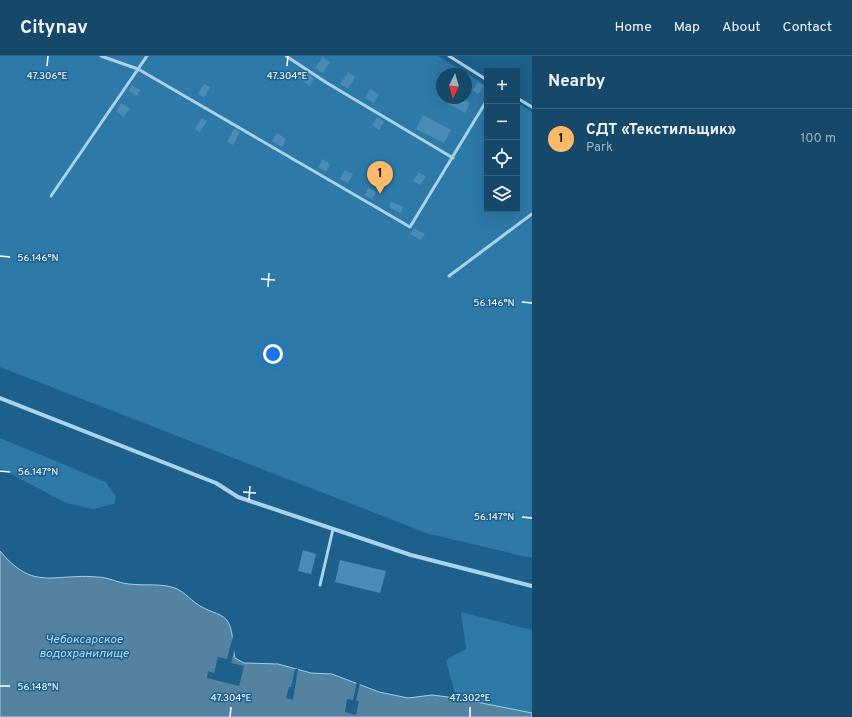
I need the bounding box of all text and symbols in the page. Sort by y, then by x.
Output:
text: Citynav [20,16,88,40]
text: Home [615,19,652,36]
text: Map [674,19,700,36]
text: About [722,19,761,36]
text: Contact [783,19,832,36]
north arrow [436,68,472,104]
map controls [484,68,520,212]
button: + [484,68,520,104]
text: 47.306°E [27,70,67,83]
text: 47.304°E [266,70,308,83]
text: Nearby [548,71,605,93]
button: − [484,104,520,140]
text: СДТ «Текстильщик» [586,121,736,140]
text: 1 [558,131,564,147]
text: 100 m [800,131,836,147]
button: locate [484,140,520,176]
text: Park [586,140,613,156]
pin: 1 [367,161,393,194]
button: layers [484,176,520,212]
text: 56.146°N [17,252,59,265]
text: 56.146°N [473,297,515,310]
your location [263,344,283,364]
text: 56.147°N [18,466,58,479]
text: 56.147°N [474,511,514,524]
water label: Чебоксарское водохранилище [39,632,130,662]
text: 56.148°N [17,681,59,694]
text: 47.304°E [210,692,252,705]
text: 47.302°E [449,692,491,705]

